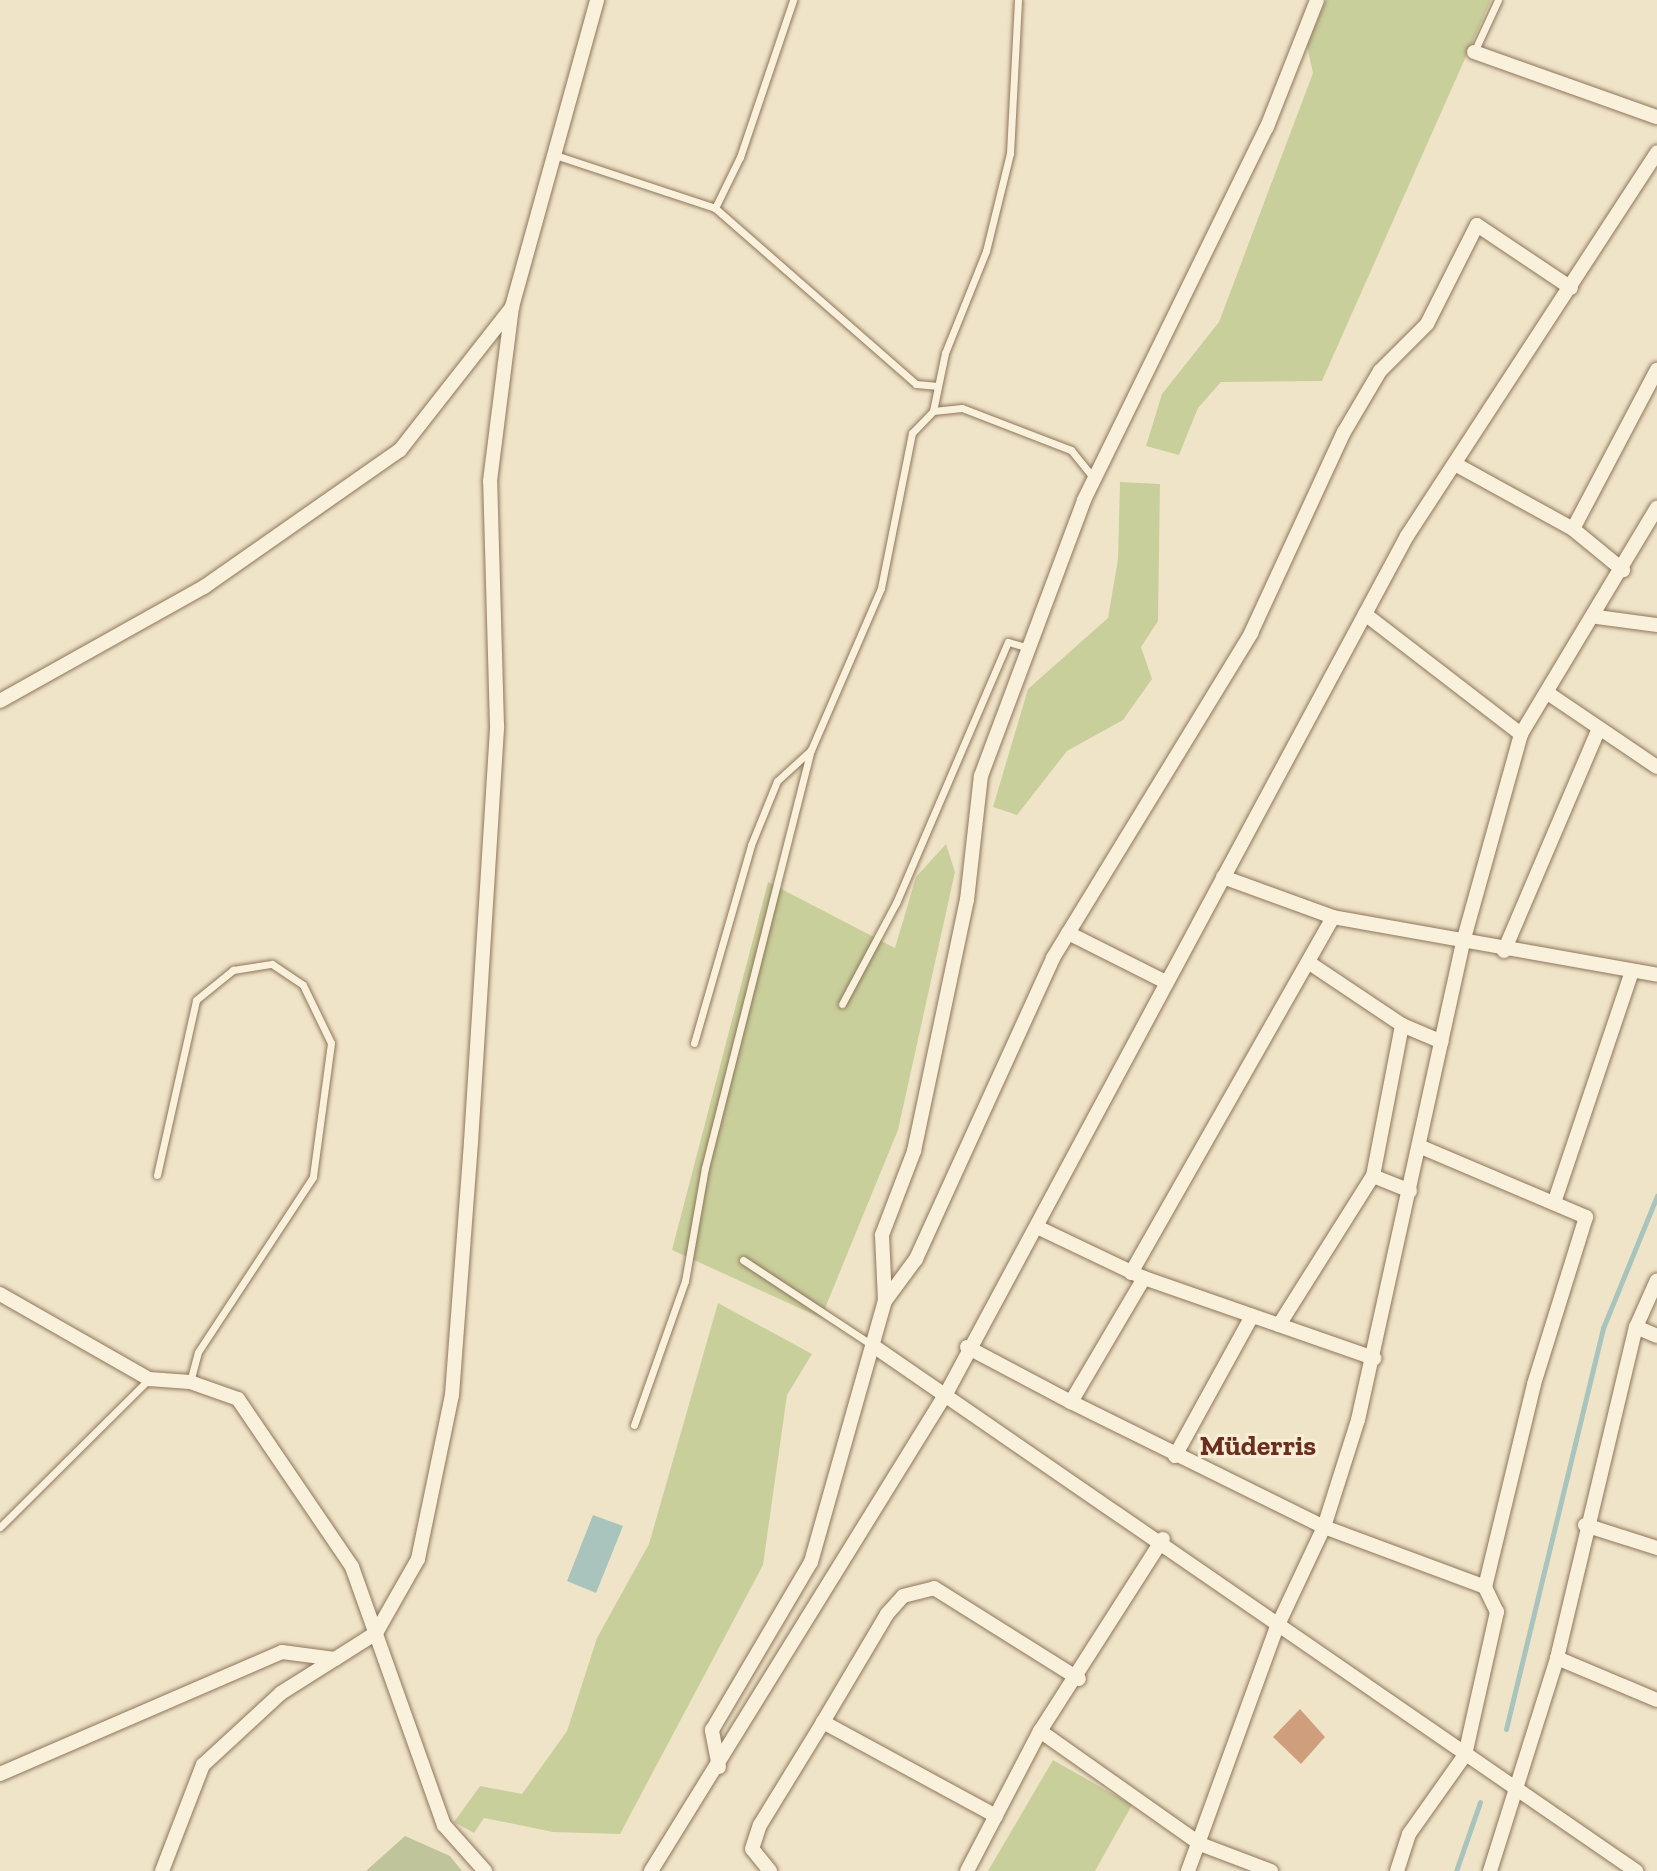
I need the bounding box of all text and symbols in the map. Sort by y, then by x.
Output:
district label: Müderris [1200,1429,1316,1463]

